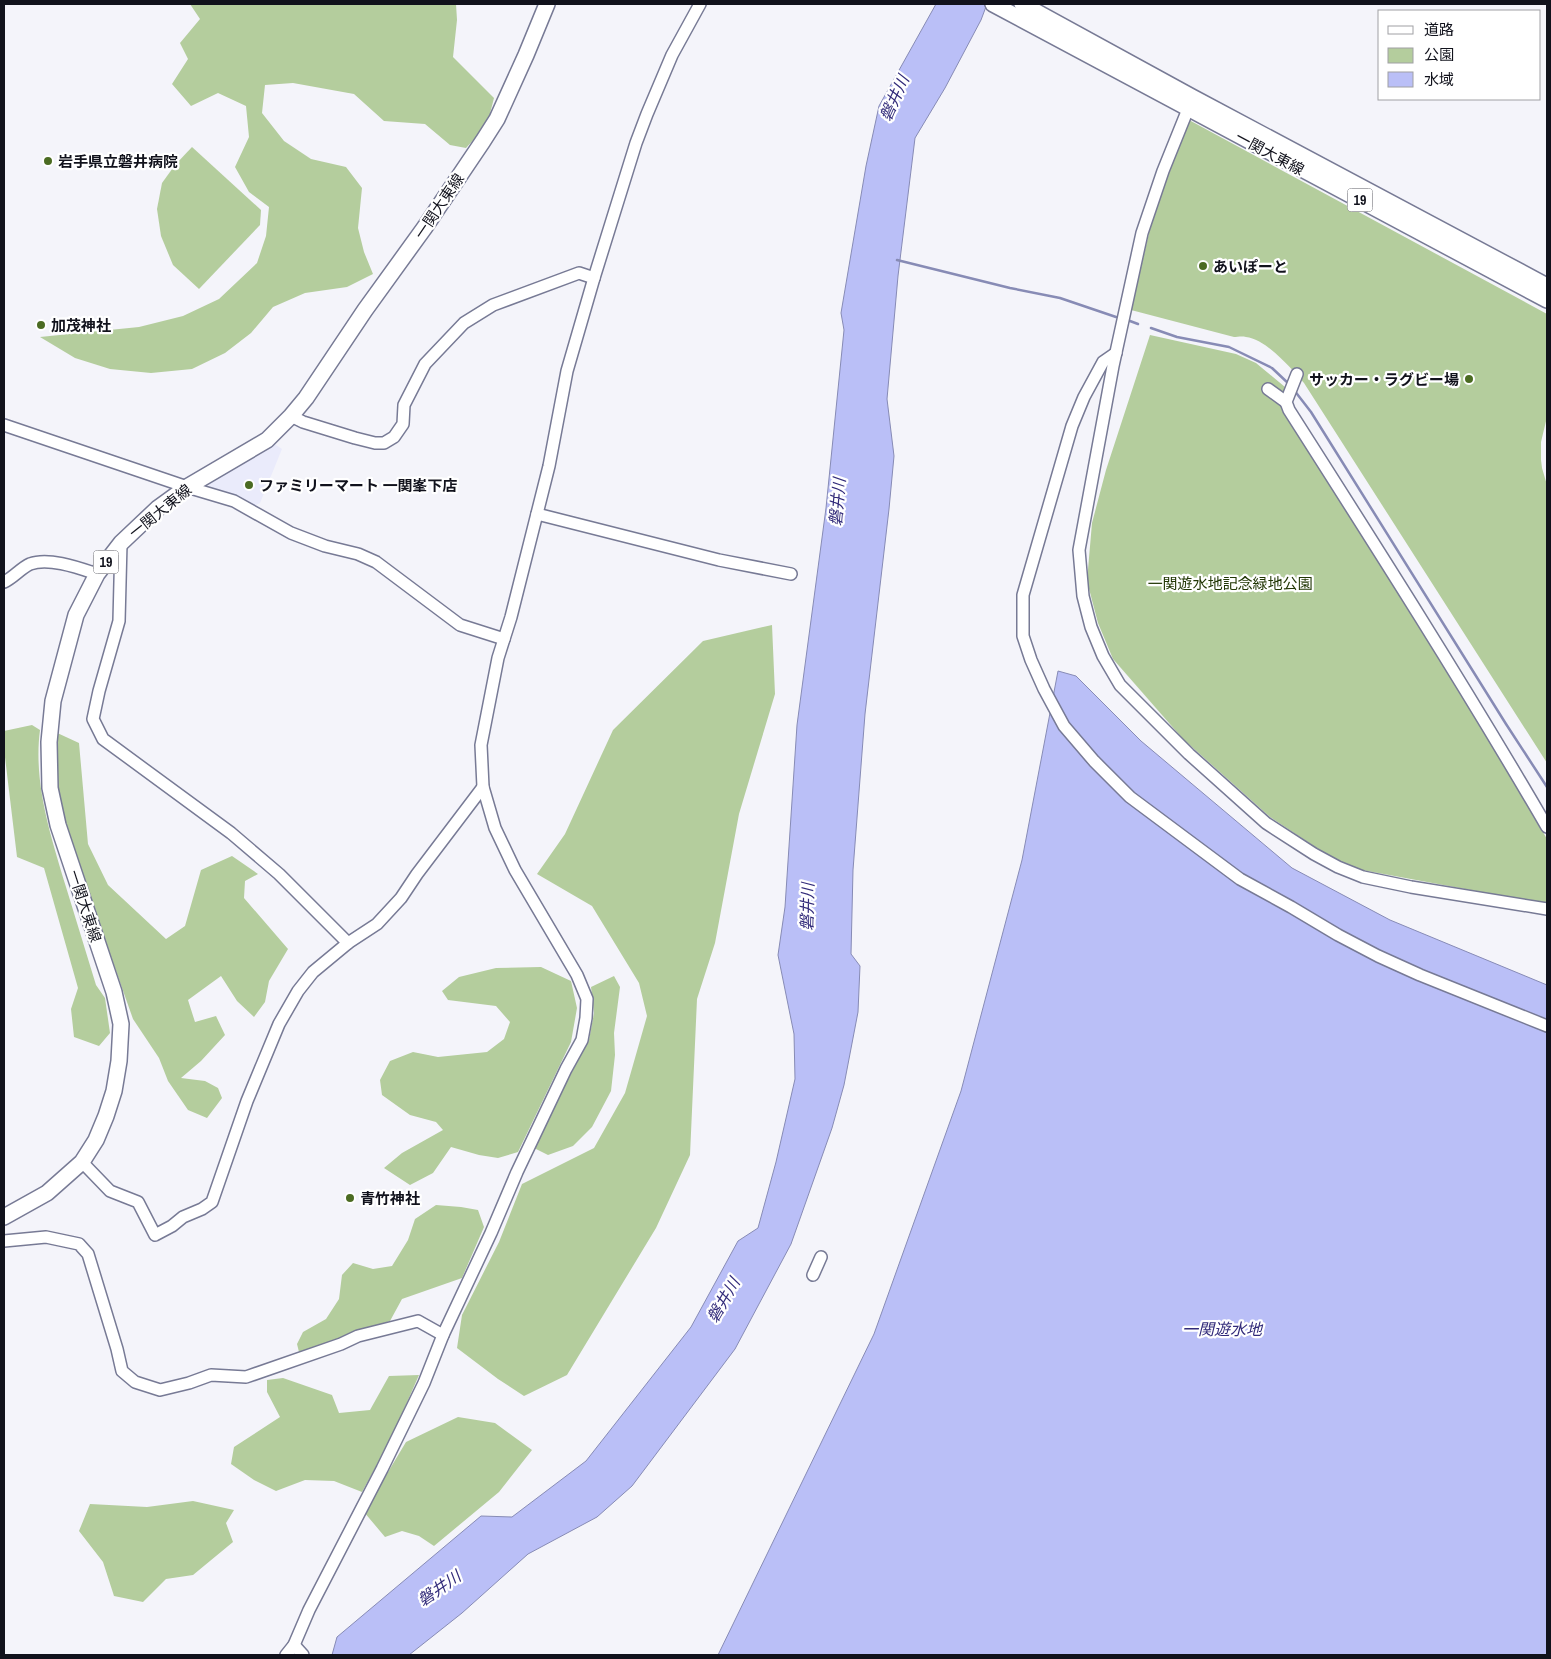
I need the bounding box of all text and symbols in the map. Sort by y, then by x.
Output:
legend [1378,10,1541,100]
text: 道路 [1424,19,1454,40]
text: 公園 [1424,44,1454,65]
text: 水域 [1424,69,1454,90]
water label: 磐井川 [874,70,915,124]
street label: 一関大東線 [1232,126,1308,180]
place label: 岩手県立磐井病院 [58,151,178,172]
marker: 岩手県立磐井病院 [42,155,54,167]
street label: 一関大東線 [409,169,469,243]
road number: 19 [1348,188,1372,212]
place label: あいぽーと [1213,256,1288,277]
marker: あいぽーと [1197,260,1209,272]
place label: 加茂神社 [51,315,111,336]
marker: 加茂神社 [35,319,47,331]
place label: サッカー・ラグビー場 [1309,369,1459,390]
marker: サッカー・ラグビー場 [1463,373,1475,385]
place label: ファミリーマート 一関峯下店 [259,475,457,496]
water label: 磐井川 [824,475,850,527]
street label: 一関大東線 [124,479,196,543]
marker: ファミリーマート 一関峯下店 [243,479,255,491]
road number: 19 [94,550,118,574]
park label: 一関遊水地記念緑地公園 [1147,573,1313,594]
street label: 一関大東線 [63,867,107,945]
water label: 磐井川 [796,881,818,931]
place label: 青竹神社 [360,1188,420,1209]
marker: 青竹神社 [344,1192,356,1204]
water label: 磐井川 [701,1272,746,1326]
water label: 一関遊水地 [1182,1318,1264,1340]
water label: 磐井川 [413,1564,467,1611]

